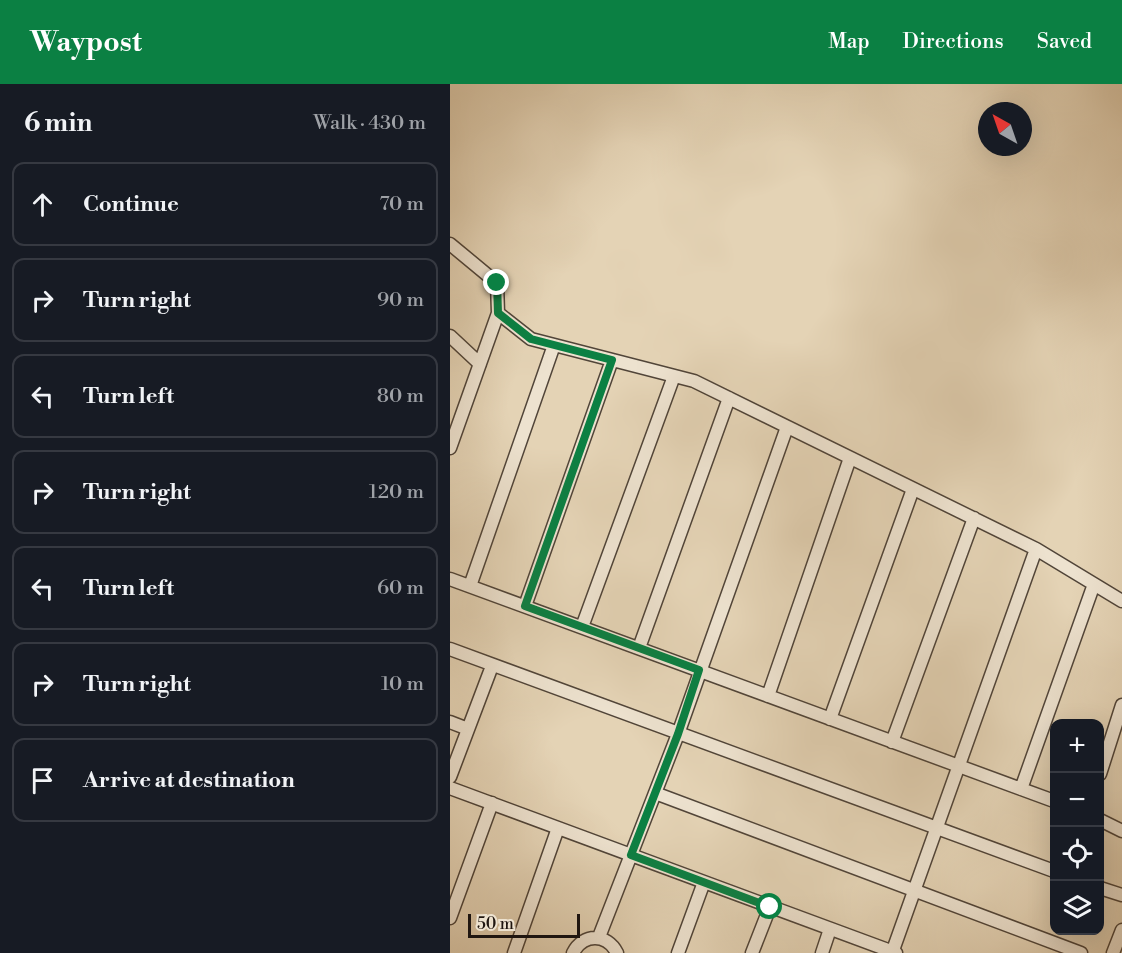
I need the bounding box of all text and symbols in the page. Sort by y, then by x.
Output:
text: Waypost [30,25,142,60]
text: Map [828,29,870,55]
text: Directions [903,29,1004,55]
text: Saved [1037,29,1092,55]
north arrow [978,102,1032,156]
text: 6 min [24,107,92,139]
text: Walk · 430 m [313,111,426,136]
icon: ahead [26,188,59,221]
text: Continue [83,191,179,218]
text: 70 m [380,192,424,217]
route end [483,269,509,295]
icon: right [26,284,59,317]
text: Turn right [83,287,191,314]
text: 90 m [377,288,424,313]
icon: left [26,380,59,413]
text: Turn left [83,383,174,410]
text: 80 m [377,384,424,409]
icon: right [26,476,59,509]
text: Turn right [83,479,191,506]
text: 120 m [369,480,424,505]
icon: left [26,572,59,605]
text: Turn left [83,575,174,602]
text: 60 m [377,576,424,601]
icon: right [26,668,59,701]
text: Turn right [83,671,191,698]
text: 10 m [381,672,424,697]
map controls [1050,719,1104,935]
button: + [1050,719,1104,773]
icon: arrive [26,764,59,797]
text: Arrive at destination [83,767,295,794]
button: − [1050,773,1104,827]
button: locate [1050,827,1104,881]
button: layers [1050,881,1104,935]
route start [756,893,782,919]
scale bar [468,911,580,938]
text: 50 m [477,914,514,934]

